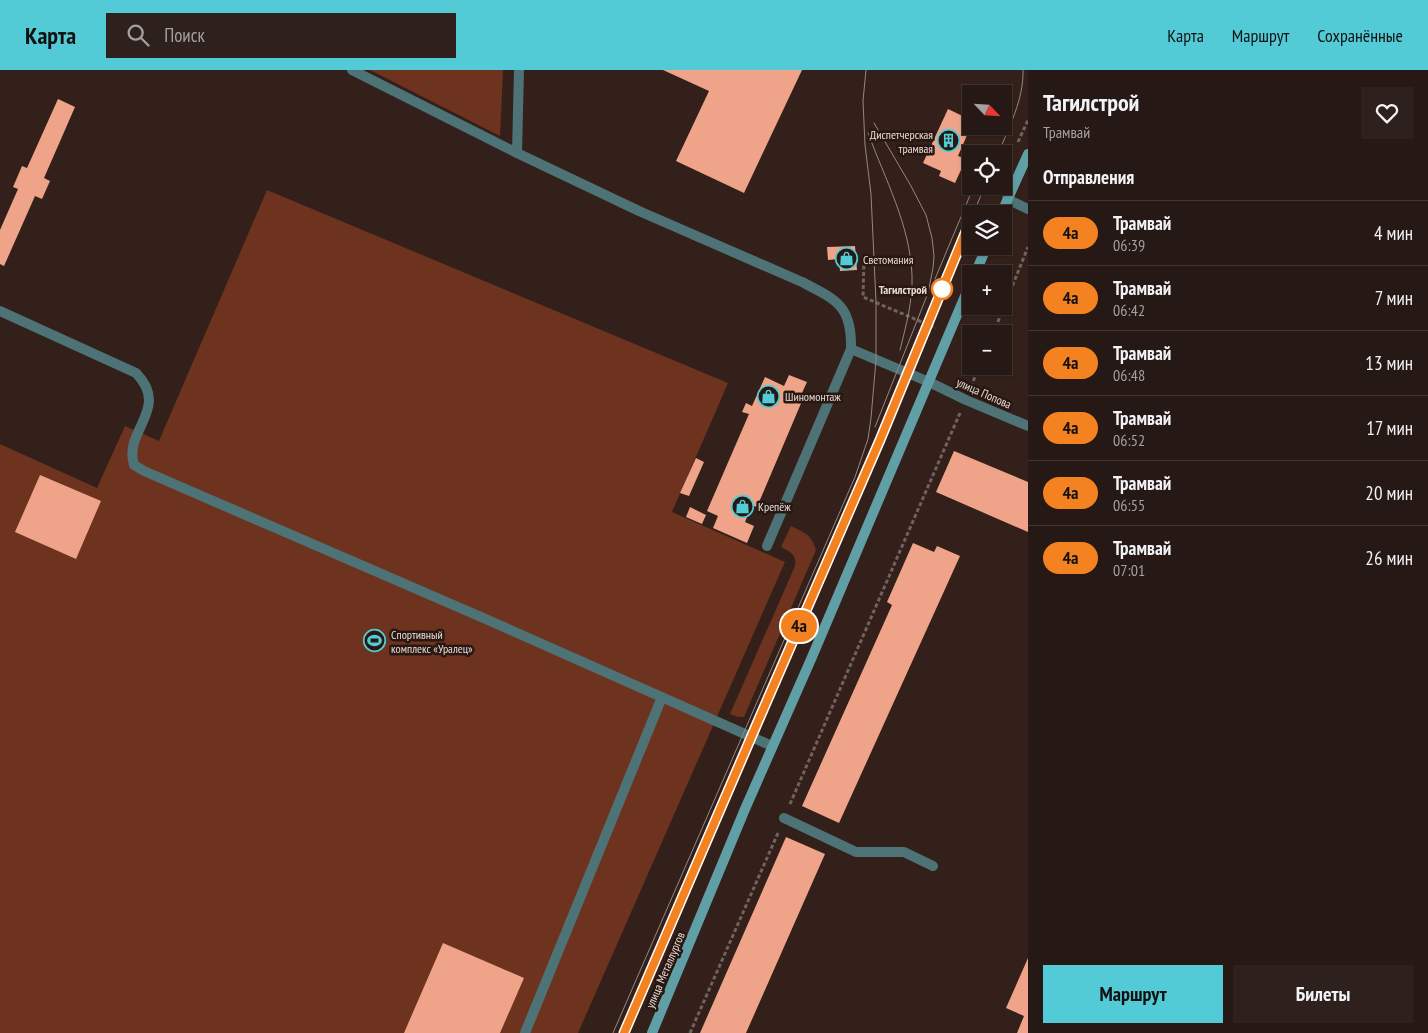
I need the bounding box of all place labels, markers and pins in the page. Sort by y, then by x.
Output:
place label: Диспетчерская трамвая [870,127,933,156]
building icon: Диспетчерская трамвая [937,129,961,153]
shop icon: Светомания [835,247,859,271]
place label: Светомания [863,252,914,267]
marker: Тагилстрой [931,278,953,300]
place label: Тагилстрой [879,282,927,297]
shop icon: Шиномонтаж [757,384,781,408]
place label: Шиномонтаж [785,389,841,404]
shop icon: Крепёж [730,494,754,518]
place label: Крепёж [758,499,791,514]
place label: Спортивный комплекс «Уралец» [391,627,473,656]
sports icon: Спортивный комплекс «Уралец» [363,629,387,653]

